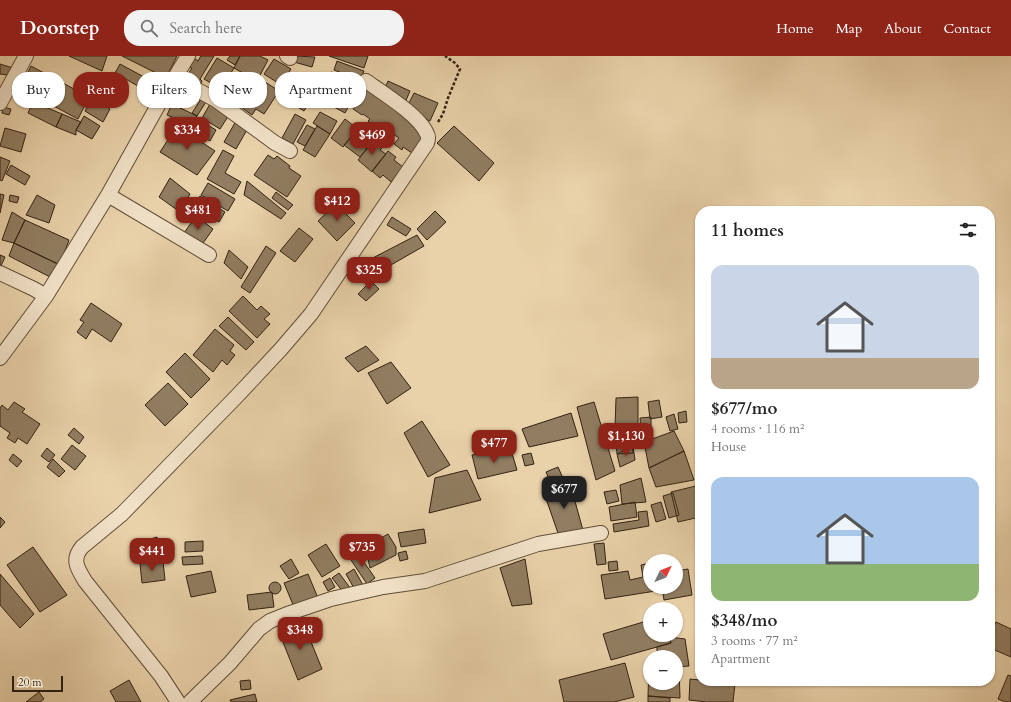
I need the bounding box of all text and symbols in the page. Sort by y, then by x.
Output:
search box [124,10,404,46]
text: Doorstep [20,15,100,41]
icon: search [138,17,160,39]
text: Search here [170,18,242,38]
text: Home [776,19,814,38]
text: Map [836,19,862,38]
text: About [884,19,921,38]
text: Contact [943,19,991,38]
chip: Buy [12,72,65,108]
chip: Rent [73,72,129,108]
chip: Filters [137,72,201,108]
chip: New [209,72,267,108]
chip: Apartment [275,72,366,108]
pin: $334 [163,117,211,151]
text: $334 [174,121,200,139]
pin: $469 [348,122,396,156]
text: $469 [359,126,385,144]
pin: $412 [313,188,361,222]
text: $412 [324,192,350,210]
pin: $481 [174,197,222,231]
text: $481 [185,201,211,219]
text: 11 homes [711,219,784,242]
icon: filters [957,219,979,241]
pin: $325 [345,257,393,291]
text: $325 [356,261,382,279]
icon: home [809,291,881,363]
text: $677/mo [711,397,777,420]
text: 4 rooms · 116 m² [711,420,804,438]
pin: $1,130 [593,423,659,457]
text: $1,130 [607,427,645,445]
pin: $477 [470,430,518,464]
text: $477 [481,434,507,452]
text: House [711,438,746,456]
pin: $677 [540,476,588,510]
text: $677 [551,480,577,498]
icon: home [809,503,881,575]
pin: $735 [338,534,386,568]
pin: $441 [128,538,176,572]
text: $735 [349,538,375,556]
text: $441 [139,542,165,560]
north arrow [643,554,683,594]
map controls [643,554,683,690]
button: + [643,602,683,642]
text: $348/mo [711,609,777,632]
pin: $348 [276,617,324,651]
text: $348 [287,621,313,639]
text: 3 rooms · 77 m² [711,632,798,650]
button: − [643,650,683,690]
text: Apartment [711,650,770,668]
scale bar [12,674,63,693]
text: 20 m [18,675,42,690]

